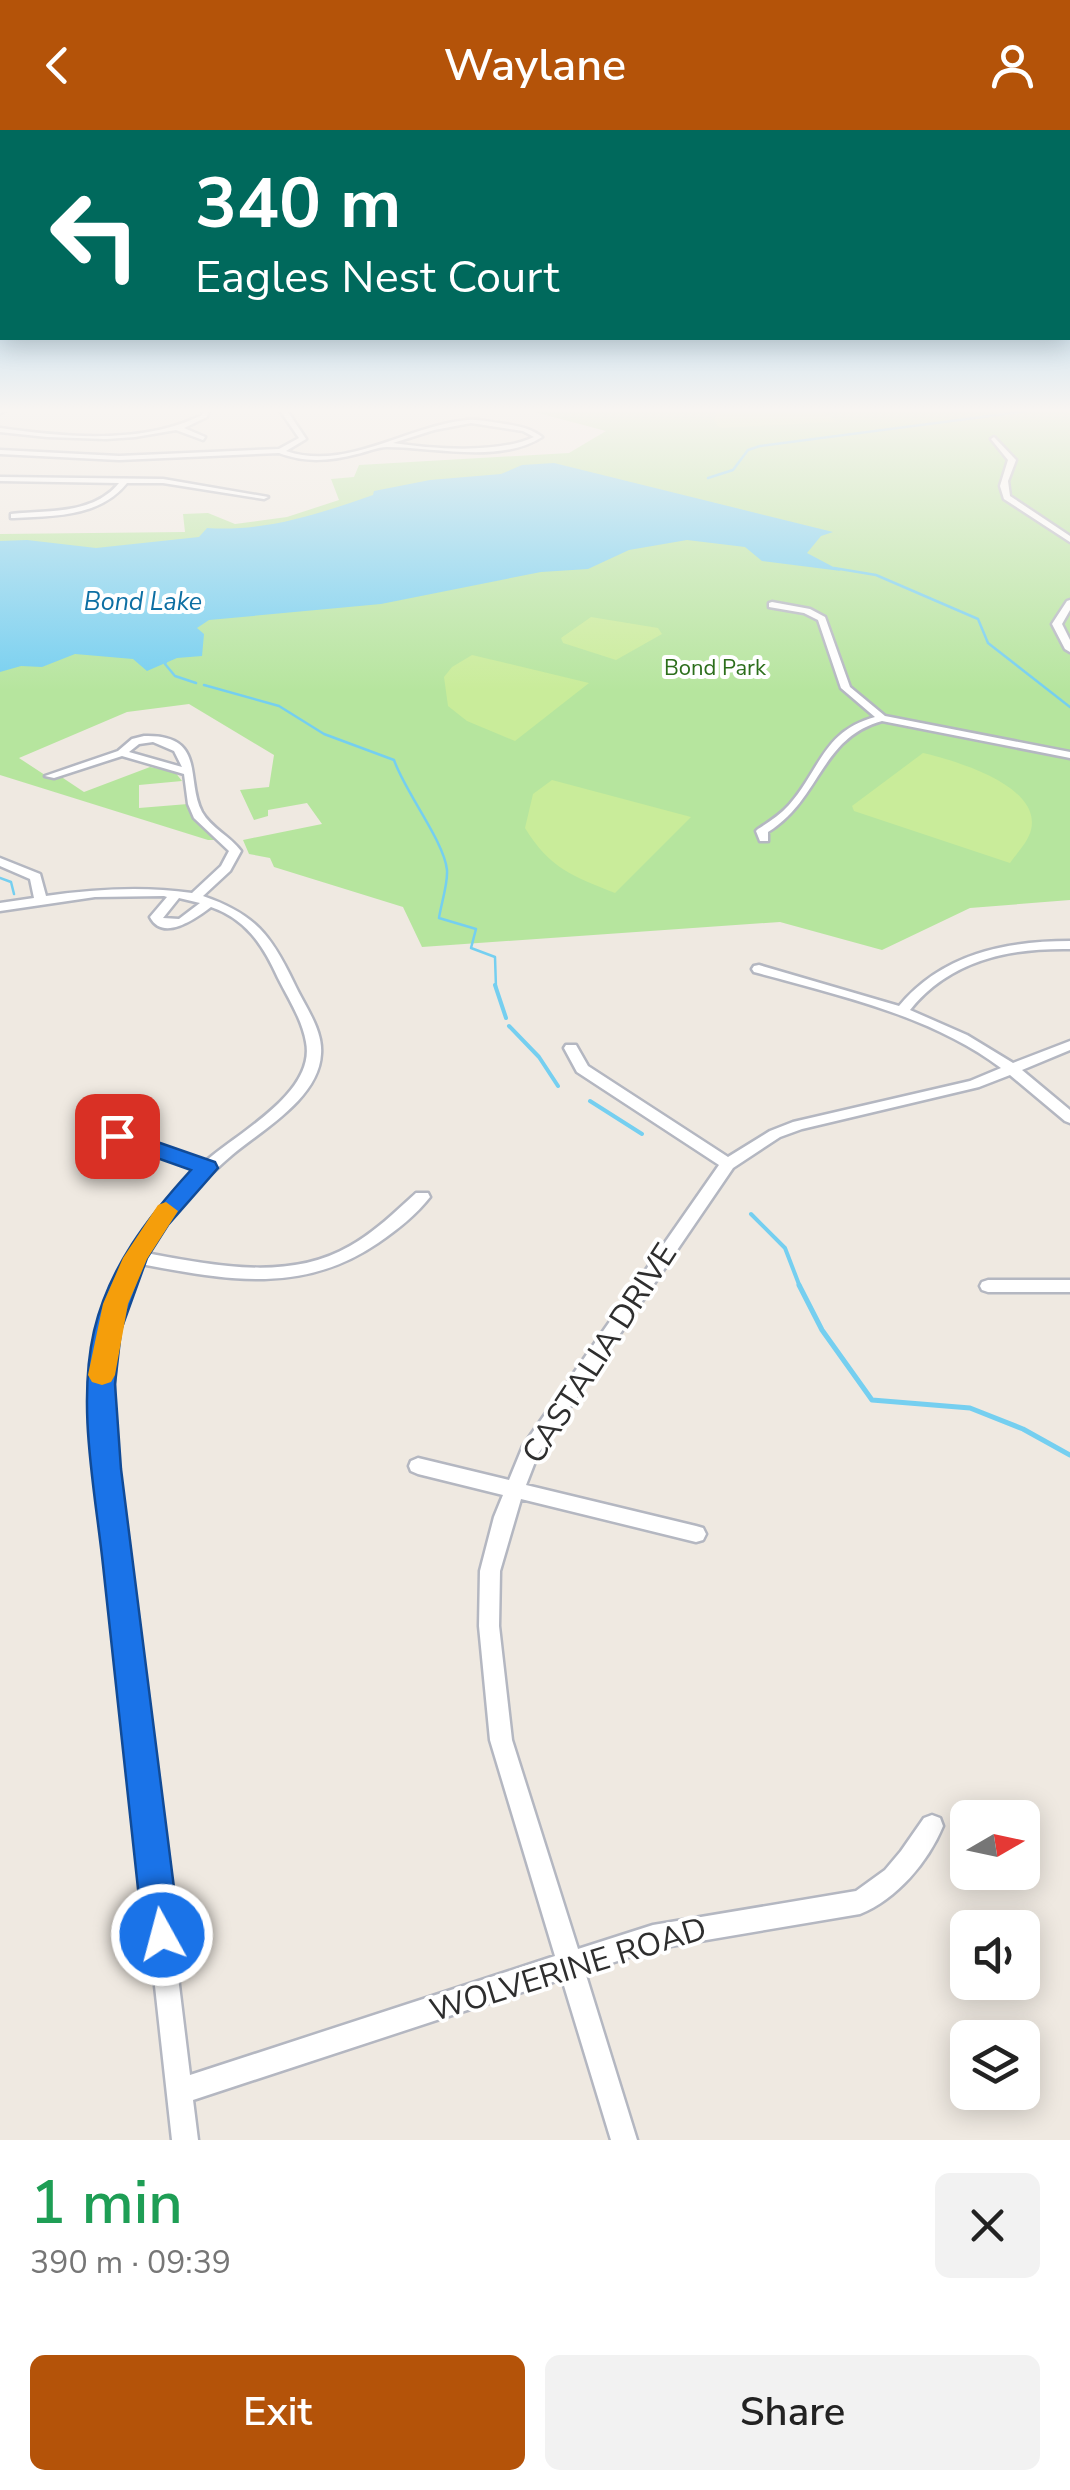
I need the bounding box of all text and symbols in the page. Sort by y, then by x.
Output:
text: Waylane [444,35,626,96]
icon: back [30,38,85,93]
icon: person [985,38,1040,93]
text: 340 m [195,156,401,252]
icon: left [30,170,160,300]
text: Eagles Nest Court [195,247,559,308]
water label: Bond Lake [84,585,202,619]
park label: Bond Park [664,653,767,683]
pin [75,1094,160,1179]
icon: arrive [90,1109,145,1164]
street label: CASTALIA DRIVE [512,1235,687,1472]
north arrow [950,1800,1040,1890]
map controls [950,1800,1040,2110]
position arrow [110,1883,214,1987]
street label: WOLVERINE ROAD [425,1907,712,2032]
button: sound [950,1910,1040,2000]
button: layers [950,2020,1040,2110]
text: 1 min [30,2162,183,2244]
button: close [935,2173,1040,2278]
text: 390 m · 09:39 [30,2241,231,2284]
button: Exit [30,2355,525,2470]
button: Share [545,2355,1040,2470]

